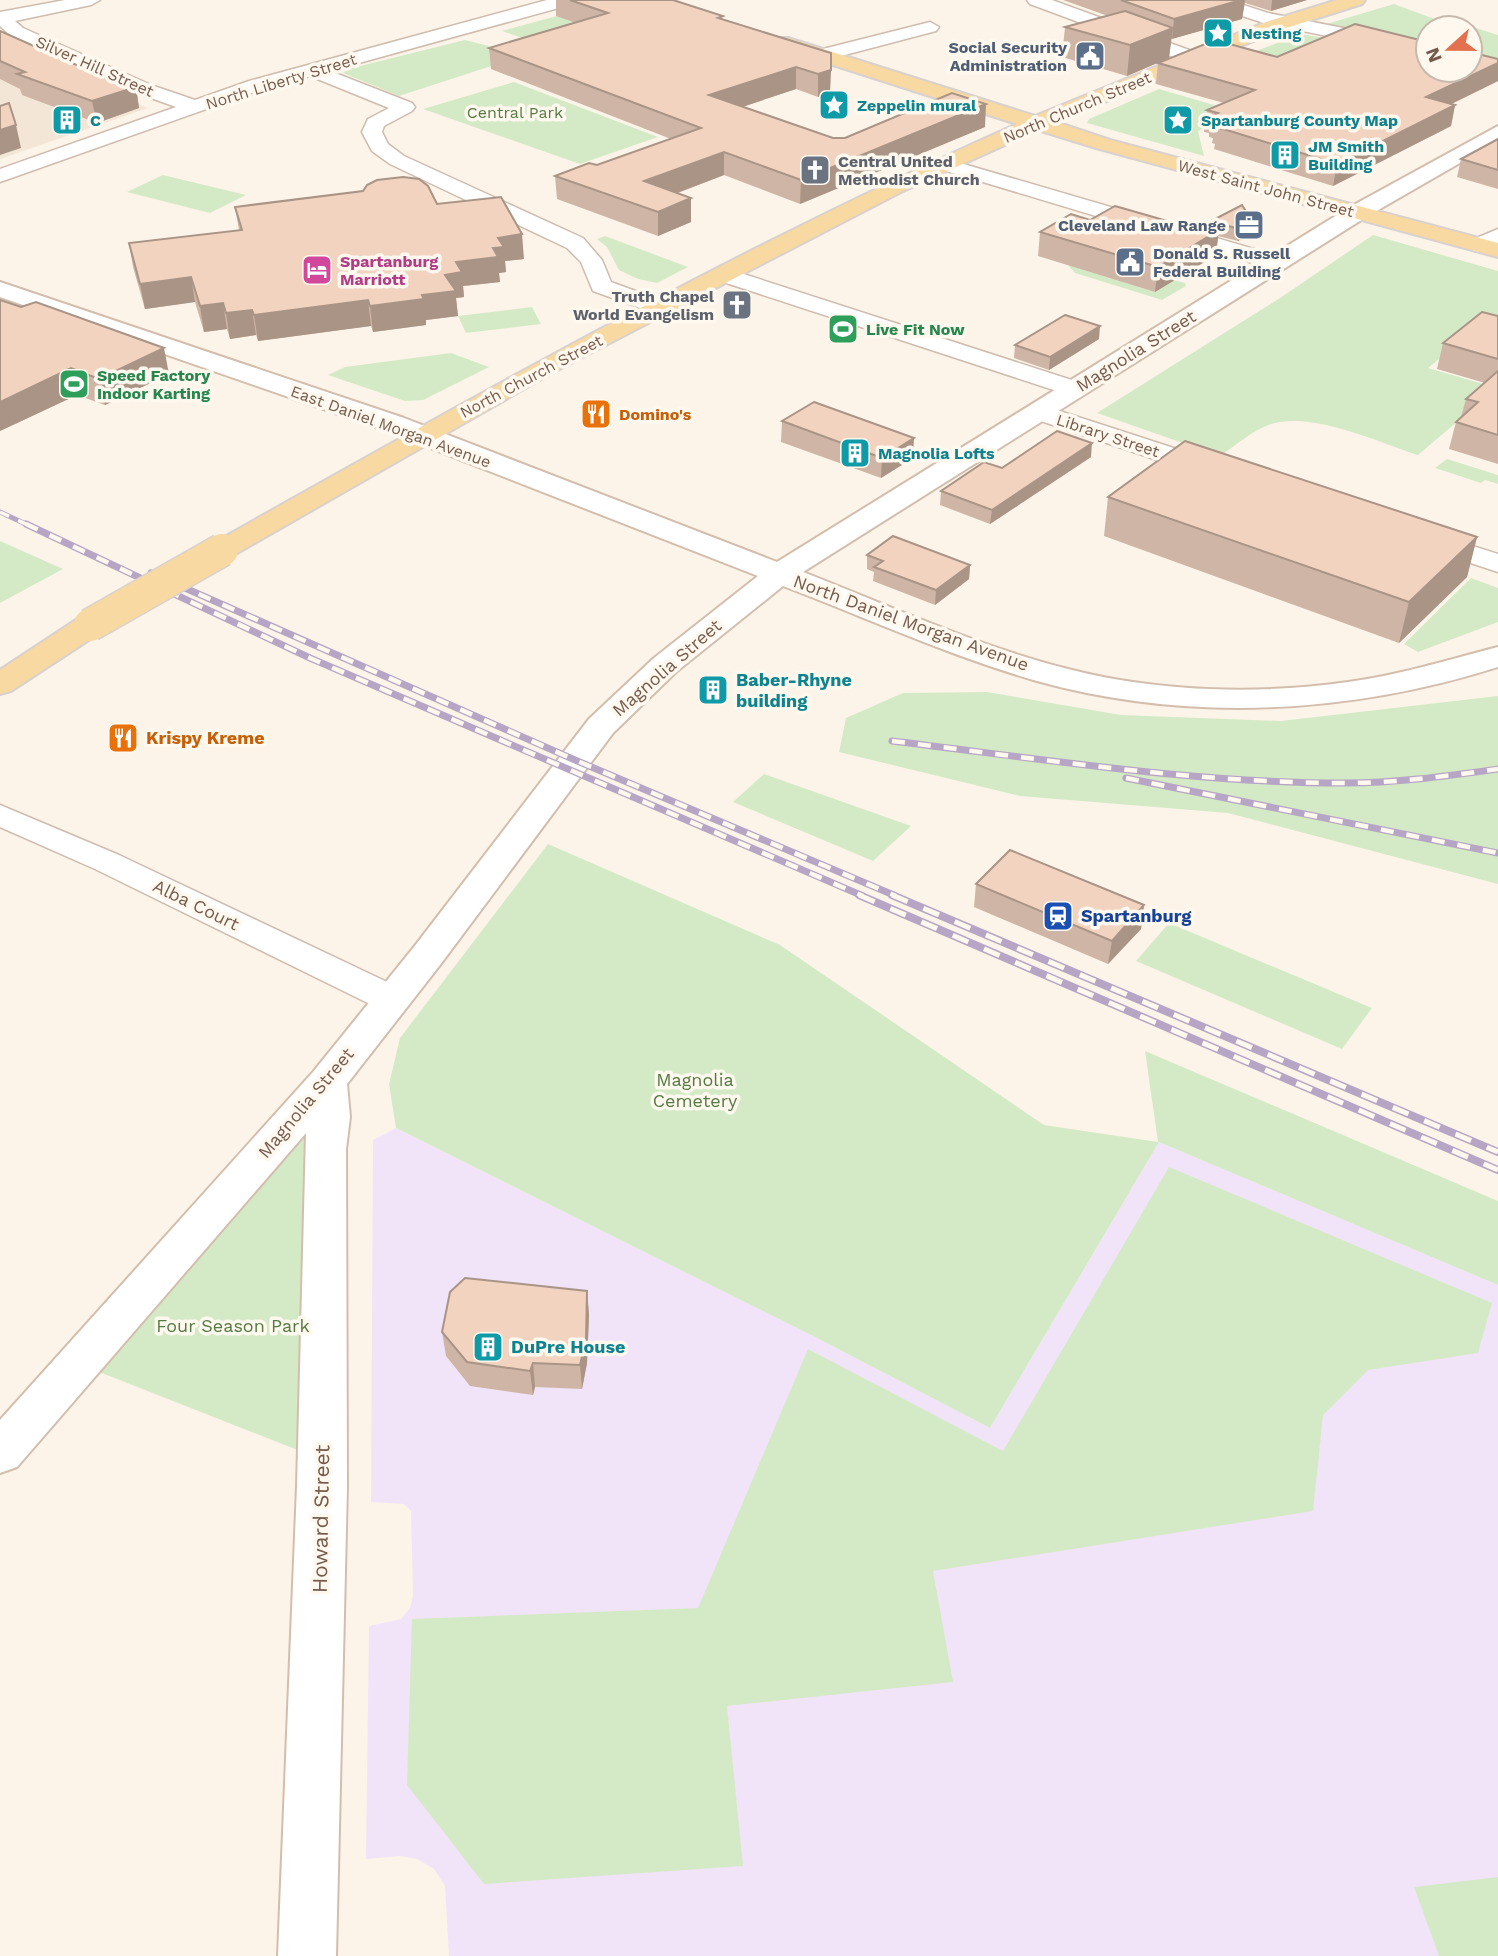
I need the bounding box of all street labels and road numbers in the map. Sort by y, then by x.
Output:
street label: Silver Hill Street [33,32,157,101]
street label: North Liberty Street [203,49,359,113]
street label: North Church Street [1000,68,1154,147]
street label: West Saint John Street [1176,156,1356,221]
street label: Magnolia Street [1072,305,1200,396]
street label: North Church Street [457,331,606,422]
street label: East Daniel Morgan Avenue [288,381,494,472]
street label: Library Street [1054,410,1162,461]
street label: North Daniel Morgan Avenue [791,570,1032,675]
street label: Magnolia Street [608,614,726,721]
street label: Alba Court [150,875,243,935]
street label: Magnolia Street [253,1043,358,1162]
street label: Howard Street [307,1444,334,1593]

